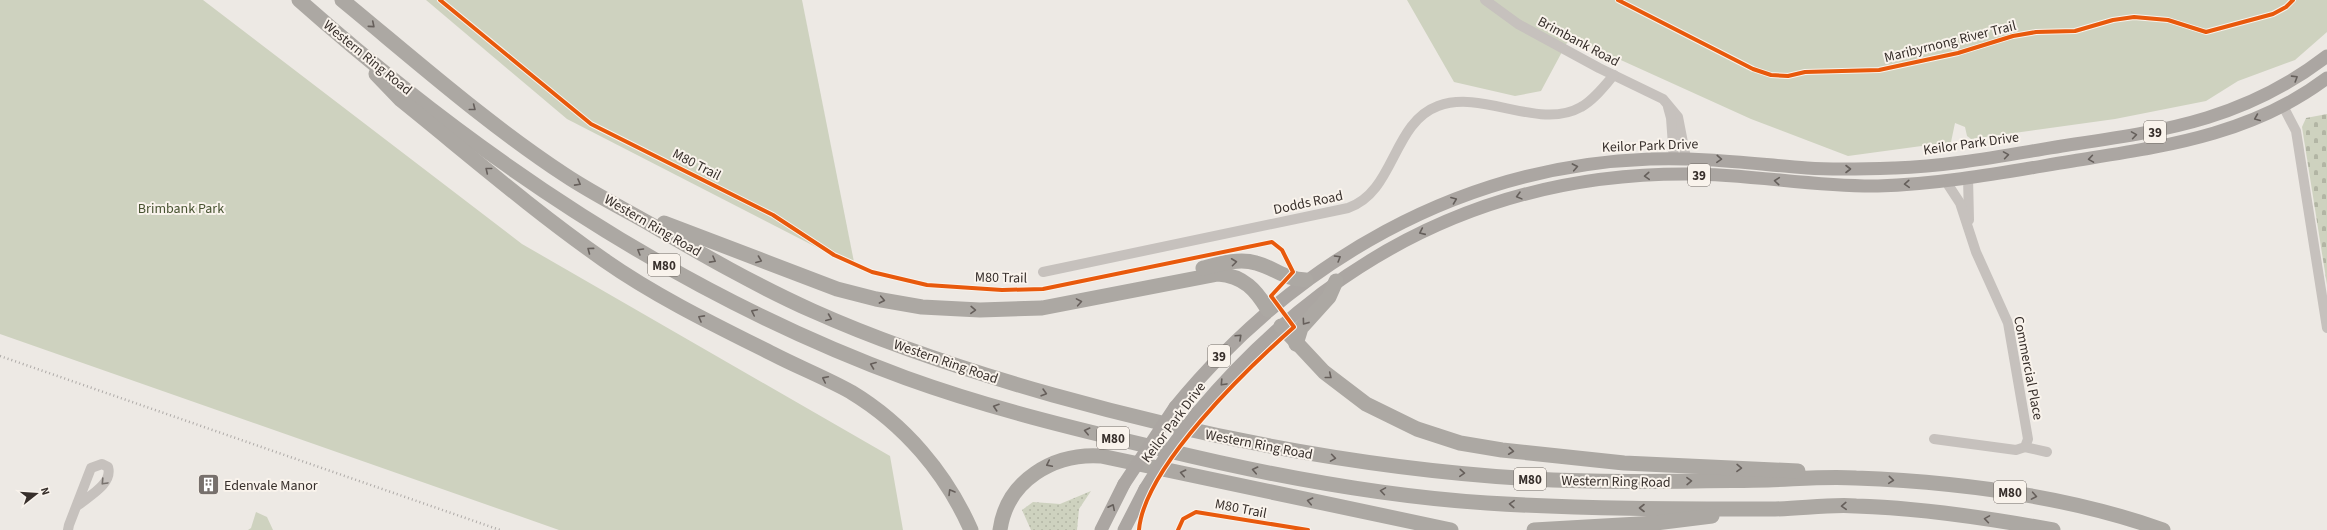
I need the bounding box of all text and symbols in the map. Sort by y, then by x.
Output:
street label: Brimbank Road [1534,12,1623,72]
street label: Western Ring Road [319,16,416,100]
street label: Maribyrnong River Trail [1882,16,2019,68]
one-way arrow [368,20,375,27]
one-way arrow [2291,75,2298,83]
one-way arrow [468,103,475,110]
one-way arrow [2254,114,2261,122]
road number: 39 [2144,121,2166,143]
street label: Keilor Park Drive [1922,127,2020,161]
one-way arrow [2131,131,2137,140]
street label: Keilor Park Drive [1601,134,1699,158]
street label: M80 Trail [669,144,725,186]
one-way arrow [2003,151,2009,159]
one-way arrow [2087,154,2094,162]
one-way arrow [1716,155,1722,164]
one-way arrow [1572,163,1578,171]
road number: 39 [1688,164,1710,186]
one-way arrow [1845,165,1851,173]
one-way arrow [486,168,493,175]
one-way arrow [1644,172,1650,181]
one-way arrow [1774,177,1780,186]
one-way arrow [574,179,582,186]
one-way arrow [1904,180,1910,189]
street label: Dodds Road [1272,186,1345,220]
street label: Western Ring Road [600,190,705,262]
one-way arrow [1516,191,1523,200]
one-way arrow [1451,197,1458,205]
park label: Brimbank Park [138,199,224,219]
one-way arrow [1418,227,1426,235]
one-way arrow [588,248,595,255]
one-way arrow [637,248,644,256]
road number: M80 [648,254,680,276]
one-way arrow [708,255,716,263]
one-way arrow [1334,255,1341,263]
one-way arrow [755,256,762,264]
one-way arrow [1231,258,1237,267]
street label: M80 Trail [975,268,1028,288]
one-way arrow [879,295,886,304]
one-way arrow [1076,298,1082,307]
one-way arrow [970,306,976,314]
one-way arrow [751,309,759,317]
one-way arrow [826,313,833,321]
one-way arrow [698,315,705,322]
street label: Commercial Place [2008,315,2048,422]
one-way arrow [1303,318,1310,325]
one-way arrow [1234,334,1242,342]
street label: Western Ring Road [891,335,1001,389]
road number: 39 [1208,345,1230,367]
one-way arrow [870,361,877,369]
one-way arrow [1325,372,1332,379]
one-way arrow [822,376,829,384]
street label: Keilor Park Drive [1137,378,1211,467]
one-way arrow [1220,378,1227,386]
one-way arrow [1041,388,1047,396]
one-way arrow [993,403,1000,412]
street label: Western Ring Road [1203,425,1314,465]
road number: M80 [1097,427,1129,449]
one-way arrow [1084,428,1090,436]
one-way arrow [1508,446,1514,455]
one-way arrow [1330,453,1336,462]
one-way arrow [1046,459,1054,467]
one-way arrow [1736,464,1742,472]
one-way arrow [1251,466,1258,475]
road number: M80 [1514,468,1546,490]
one-way arrow [1459,469,1465,478]
one-way arrow [1180,470,1186,478]
street label: Western Ring Road [1561,471,1671,493]
building icon: Edenvale Manor [196,472,222,498]
north arrow [16,474,56,514]
place label: Edenvale Manor [224,476,318,496]
one-way arrow [1888,476,1894,485]
one-way arrow [102,477,109,485]
one-way arrow [1686,477,1692,486]
road number: M80 [1994,481,2026,503]
text: N [37,486,53,497]
one-way arrow [1380,487,1386,496]
one-way arrow [948,489,956,496]
one-way arrow [2031,492,2037,500]
street label: M80 Trail [1213,494,1269,524]
one-way arrow [1307,497,1313,505]
one-way arrow [1509,500,1515,508]
one-way arrow [1841,501,1847,510]
one-way arrow [1107,504,1114,511]
one-way arrow [1639,504,1645,512]
one-way arrow [1984,515,1990,523]

